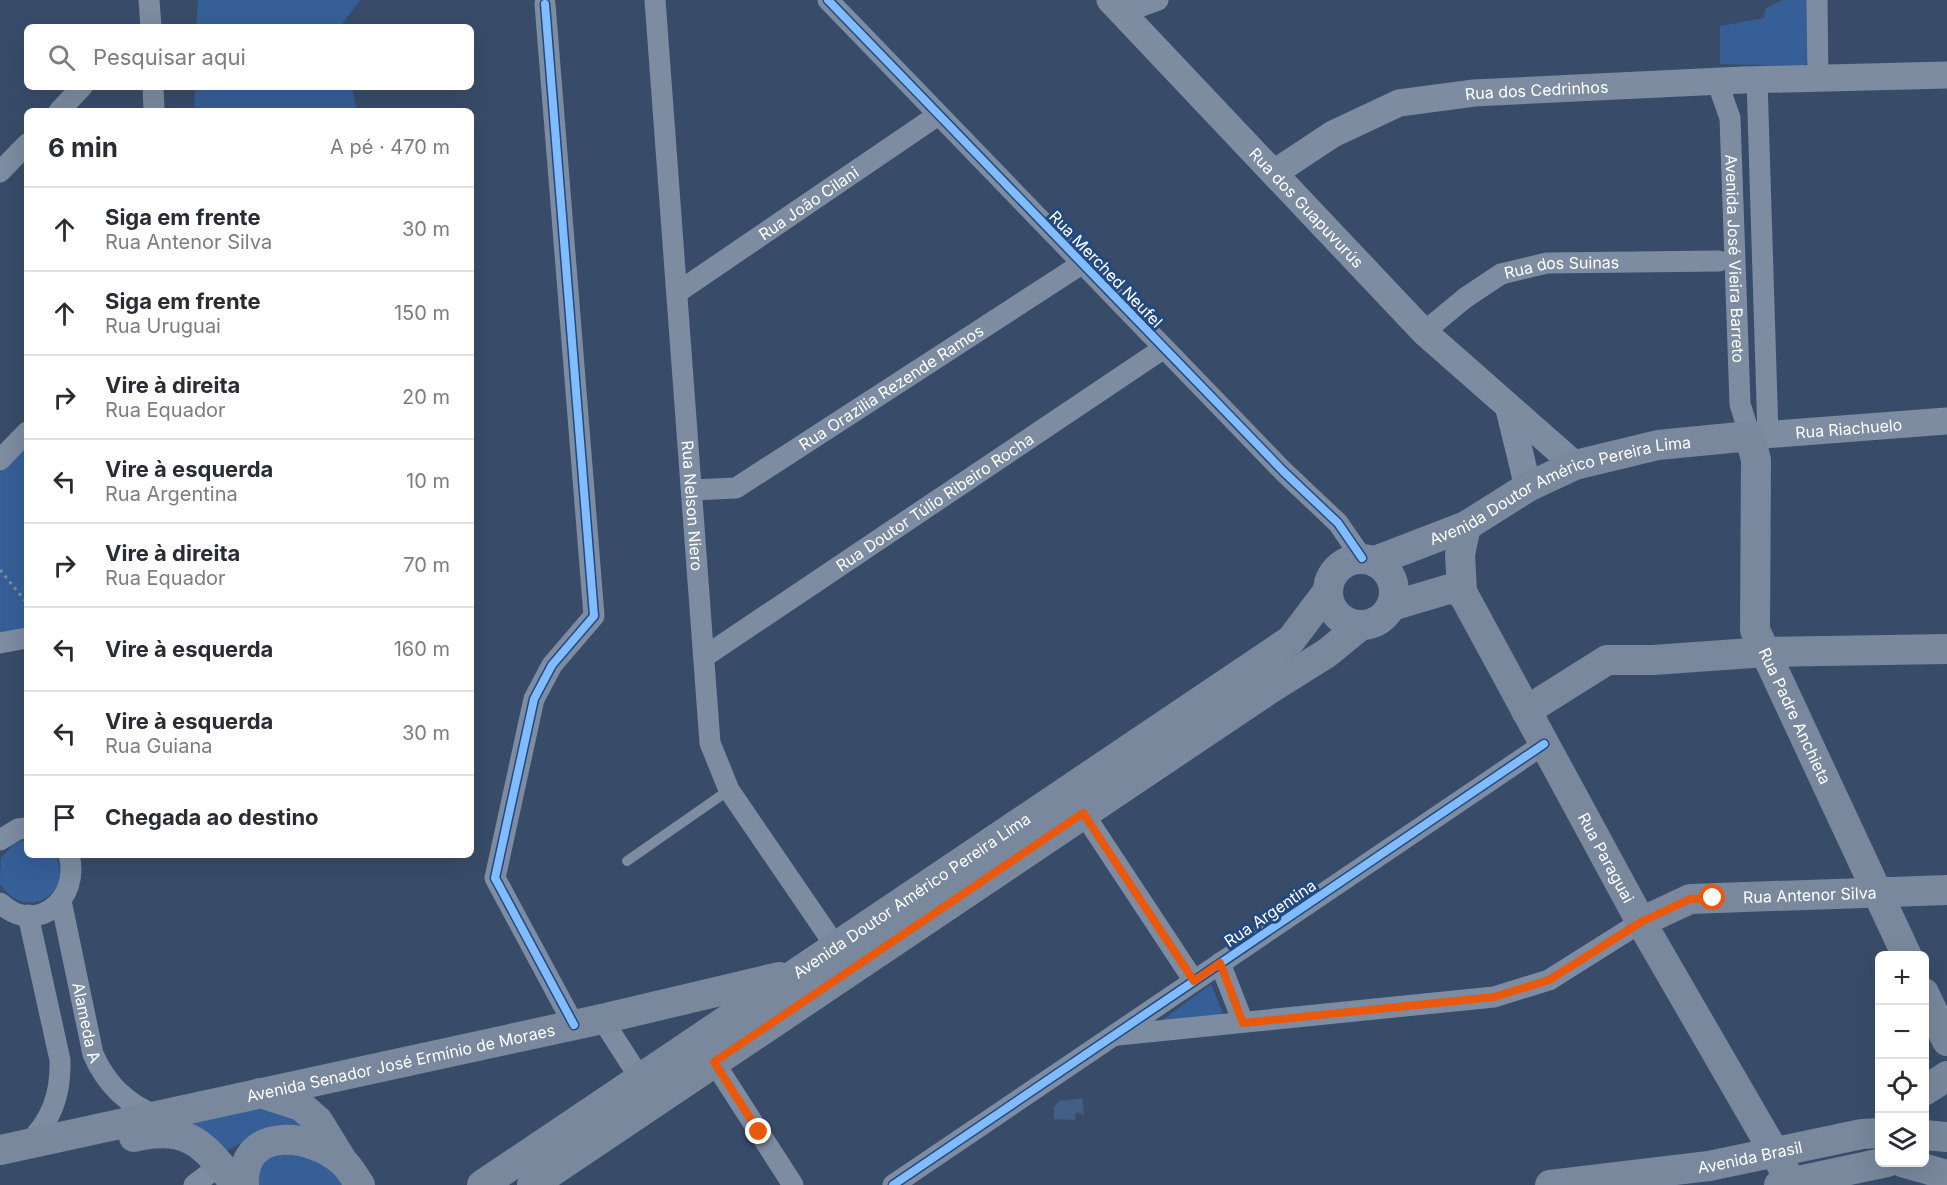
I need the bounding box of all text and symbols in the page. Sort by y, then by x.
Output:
search box [24,24,474,90]
icon: search [45,41,78,74]
text: Pesquisar aqui [93,44,246,70]
street label: Rua dos Cedrinhos [1464,77,1609,104]
text: 6 min [48,132,118,163]
text: A pé · 470 m [330,135,450,159]
street label: Rua dos Guapuvurús [1245,144,1368,272]
street label: Avenida José Vieira Barreto [1721,154,1749,363]
street label: Rua João Cilani [755,162,863,244]
text: Siga em frente [105,204,261,230]
street label: Rua Merched Neufel [1045,206,1167,332]
icon: ahead [48,213,81,246]
text: 30 m [402,217,450,241]
text: Rua Antenor Silva [105,230,272,254]
street label: Rua dos Suinas [1502,252,1619,283]
text: Siga em frente [105,288,261,314]
icon: ahead [48,297,81,330]
text: 150 m [394,301,450,325]
text: Rua Uruguai [105,314,221,338]
street label: Rua Orazilia Rezende Ramos [795,320,987,454]
text: Vire à direita [105,372,240,398]
icon: right [48,381,81,414]
text: 20 m [402,385,450,409]
text: Rua Equador [105,398,226,422]
street label: Rua Riachuelo [1794,414,1903,443]
street label: Rua Doutor Túlio Ribeiro Rocha [832,428,1037,575]
street label: Avenida Doutor Américo Pereira Lima [1426,432,1692,549]
street label: Rua Nelson Niero [678,439,707,572]
text: Vire à esquerda [105,456,273,482]
icon: left [48,465,81,498]
text: 10 m [406,469,450,493]
text: Rua Argentina [105,482,238,506]
text: Vire à direita [105,540,240,566]
icon: right [48,549,81,582]
text: 70 m [403,553,450,577]
text: Rua Equador [105,566,226,590]
icon: left [48,633,81,666]
text: Vire à esquerda [105,636,273,662]
text: 160 m [394,637,450,661]
street label: Rua Padre Anchieta [1755,644,1835,787]
text: Vire à esquerda [105,708,273,734]
icon: left [48,717,81,750]
text: 30 m [402,721,450,745]
text: Rua Guiana [105,734,212,758]
icon: arrive [48,801,81,834]
text: Chegada ao destino [105,804,319,830]
street label: Avenida Doutor Américo Pereira Lima [789,808,1034,983]
street label: Rua Paraguai [1574,809,1639,906]
street label: Rua Argentina [1220,875,1320,951]
street label: Rua Antenor Silva [1743,882,1877,907]
route start [1699,884,1725,910]
map controls [1875,951,1929,1167]
button: + [1875,951,1929,1005]
street label: Alameda A [68,980,106,1066]
button: − [1875,1005,1929,1059]
street label: Avenida Senador José Ermínio de Moraes [244,1020,557,1106]
button: locate [1875,1059,1929,1113]
button: layers [1875,1113,1929,1167]
route end [745,1118,771,1144]
street label: Avenida Brasil [1697,1137,1804,1177]

